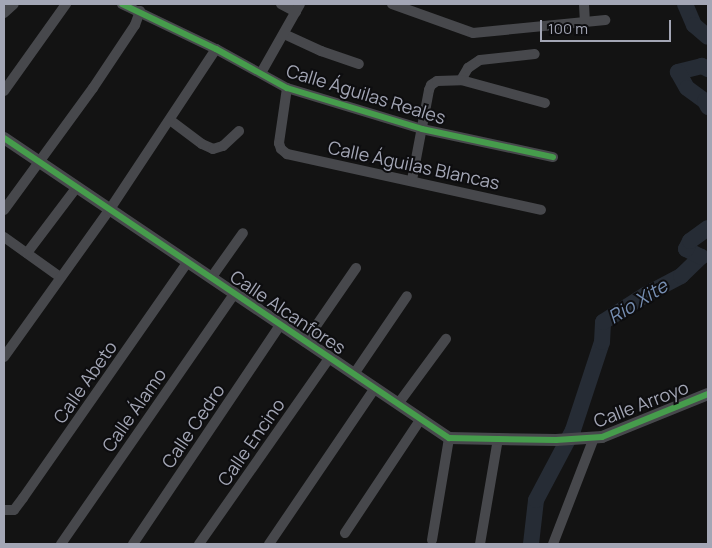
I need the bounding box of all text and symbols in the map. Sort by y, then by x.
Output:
scale bar [542,10,673,42]
text: 100 m [548,18,588,39]
street label: Calle Águilas Reales [284,59,448,129]
street label: Calle Águilas Blancas [326,136,502,194]
street label: Calle Alcanfores [226,265,350,359]
water label: Rio Xite [604,275,672,329]
street label: Calle Abeto [49,337,121,427]
street label: Calle Álamo [97,364,171,456]
street label: Calle Arroyo [591,376,691,432]
street label: Calle Cedro [157,380,229,472]
street label: Calle Encino [213,394,289,490]

